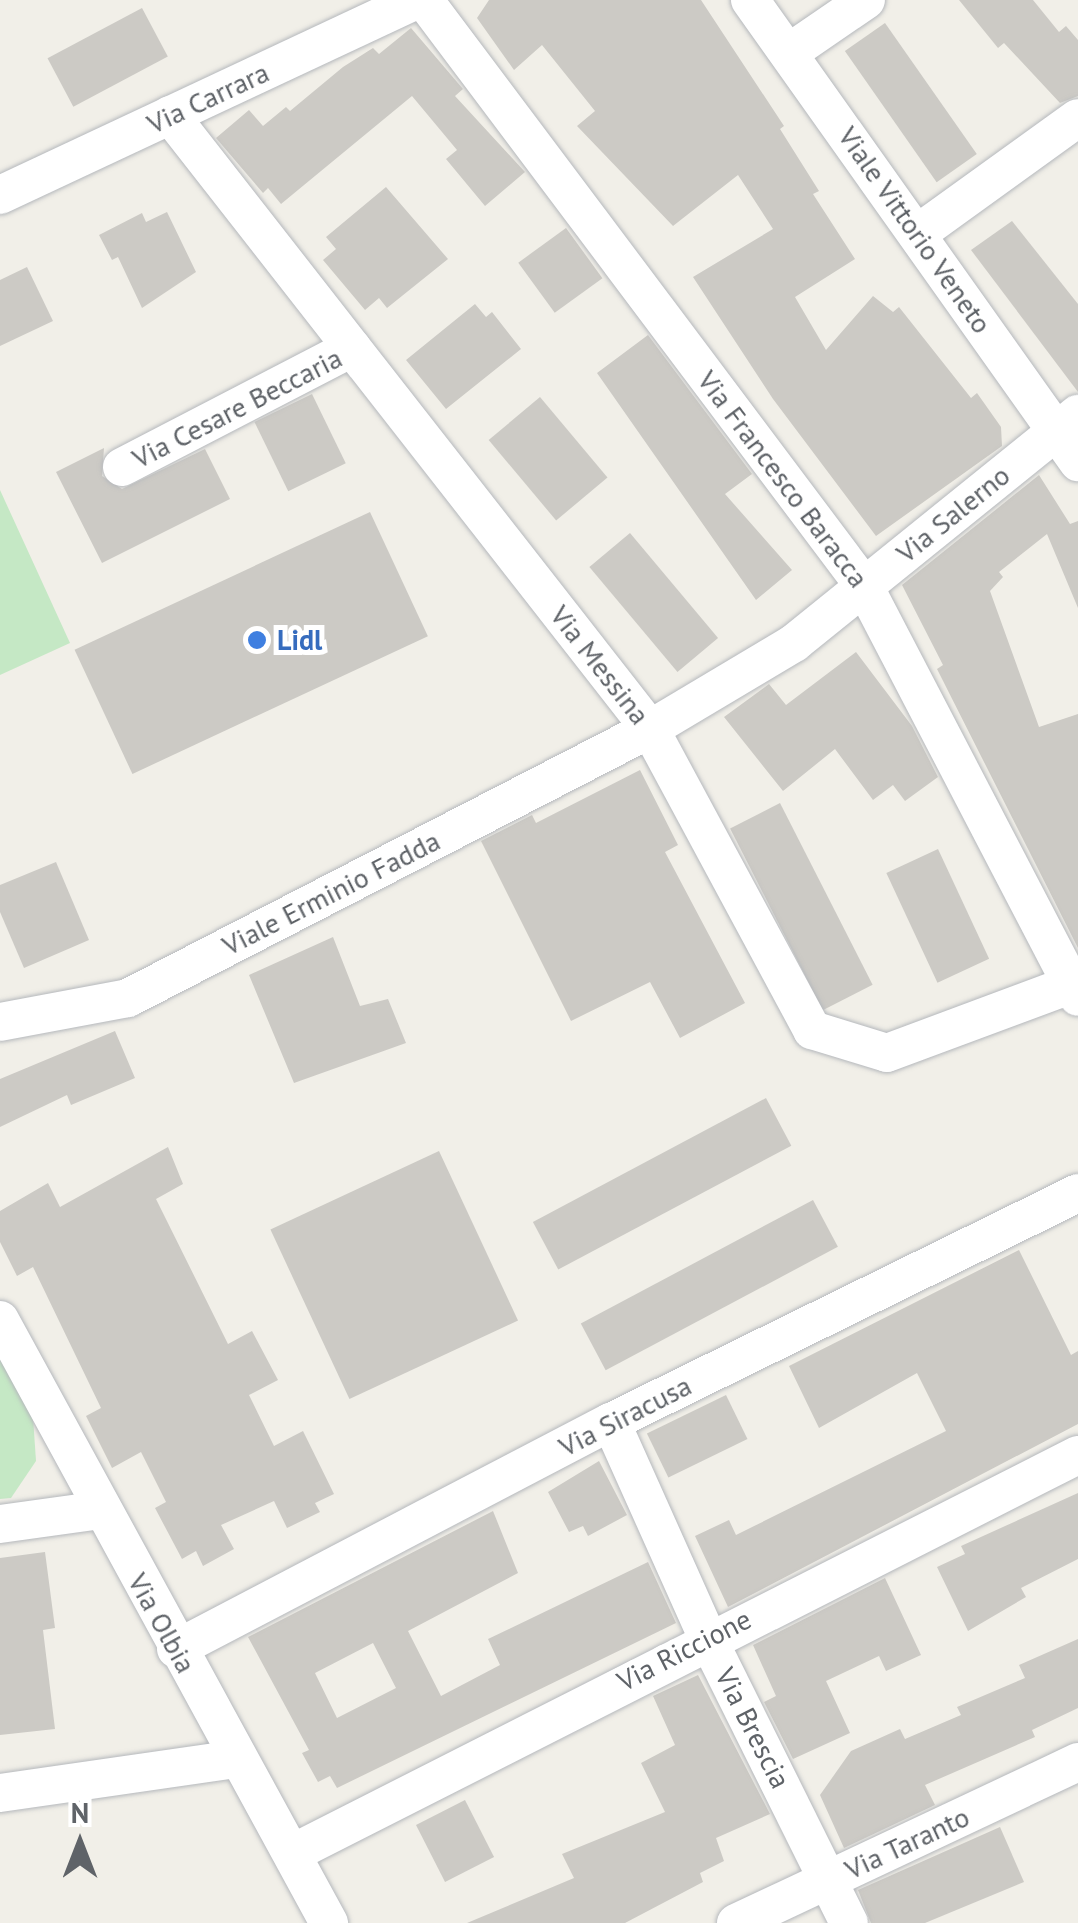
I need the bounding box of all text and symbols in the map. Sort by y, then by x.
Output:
street label: Via Carrara [142,55,274,141]
street label: Viale Vittorio Veneto [831,120,999,340]
street label: Via Cesare Beccaria [127,341,347,475]
street label: Via Francesco Baracca [691,364,875,594]
street label: Via Salerno [890,458,1016,570]
street label: Via Messina [543,599,657,731]
place label: Lidl [277,623,322,657]
marker: Lidl [246,629,268,651]
street label: Viale Erminio Fadda [217,824,445,962]
street label: Via Siracusa [553,1368,697,1464]
street label: Via Olbia [121,1567,203,1679]
street label: Via Riccione [612,1602,756,1698]
street label: Via Brescia [708,1662,798,1794]
north arrow [30,1793,130,1893]
text: N [71,1794,89,1831]
street label: Via Taranto [839,1799,975,1887]

